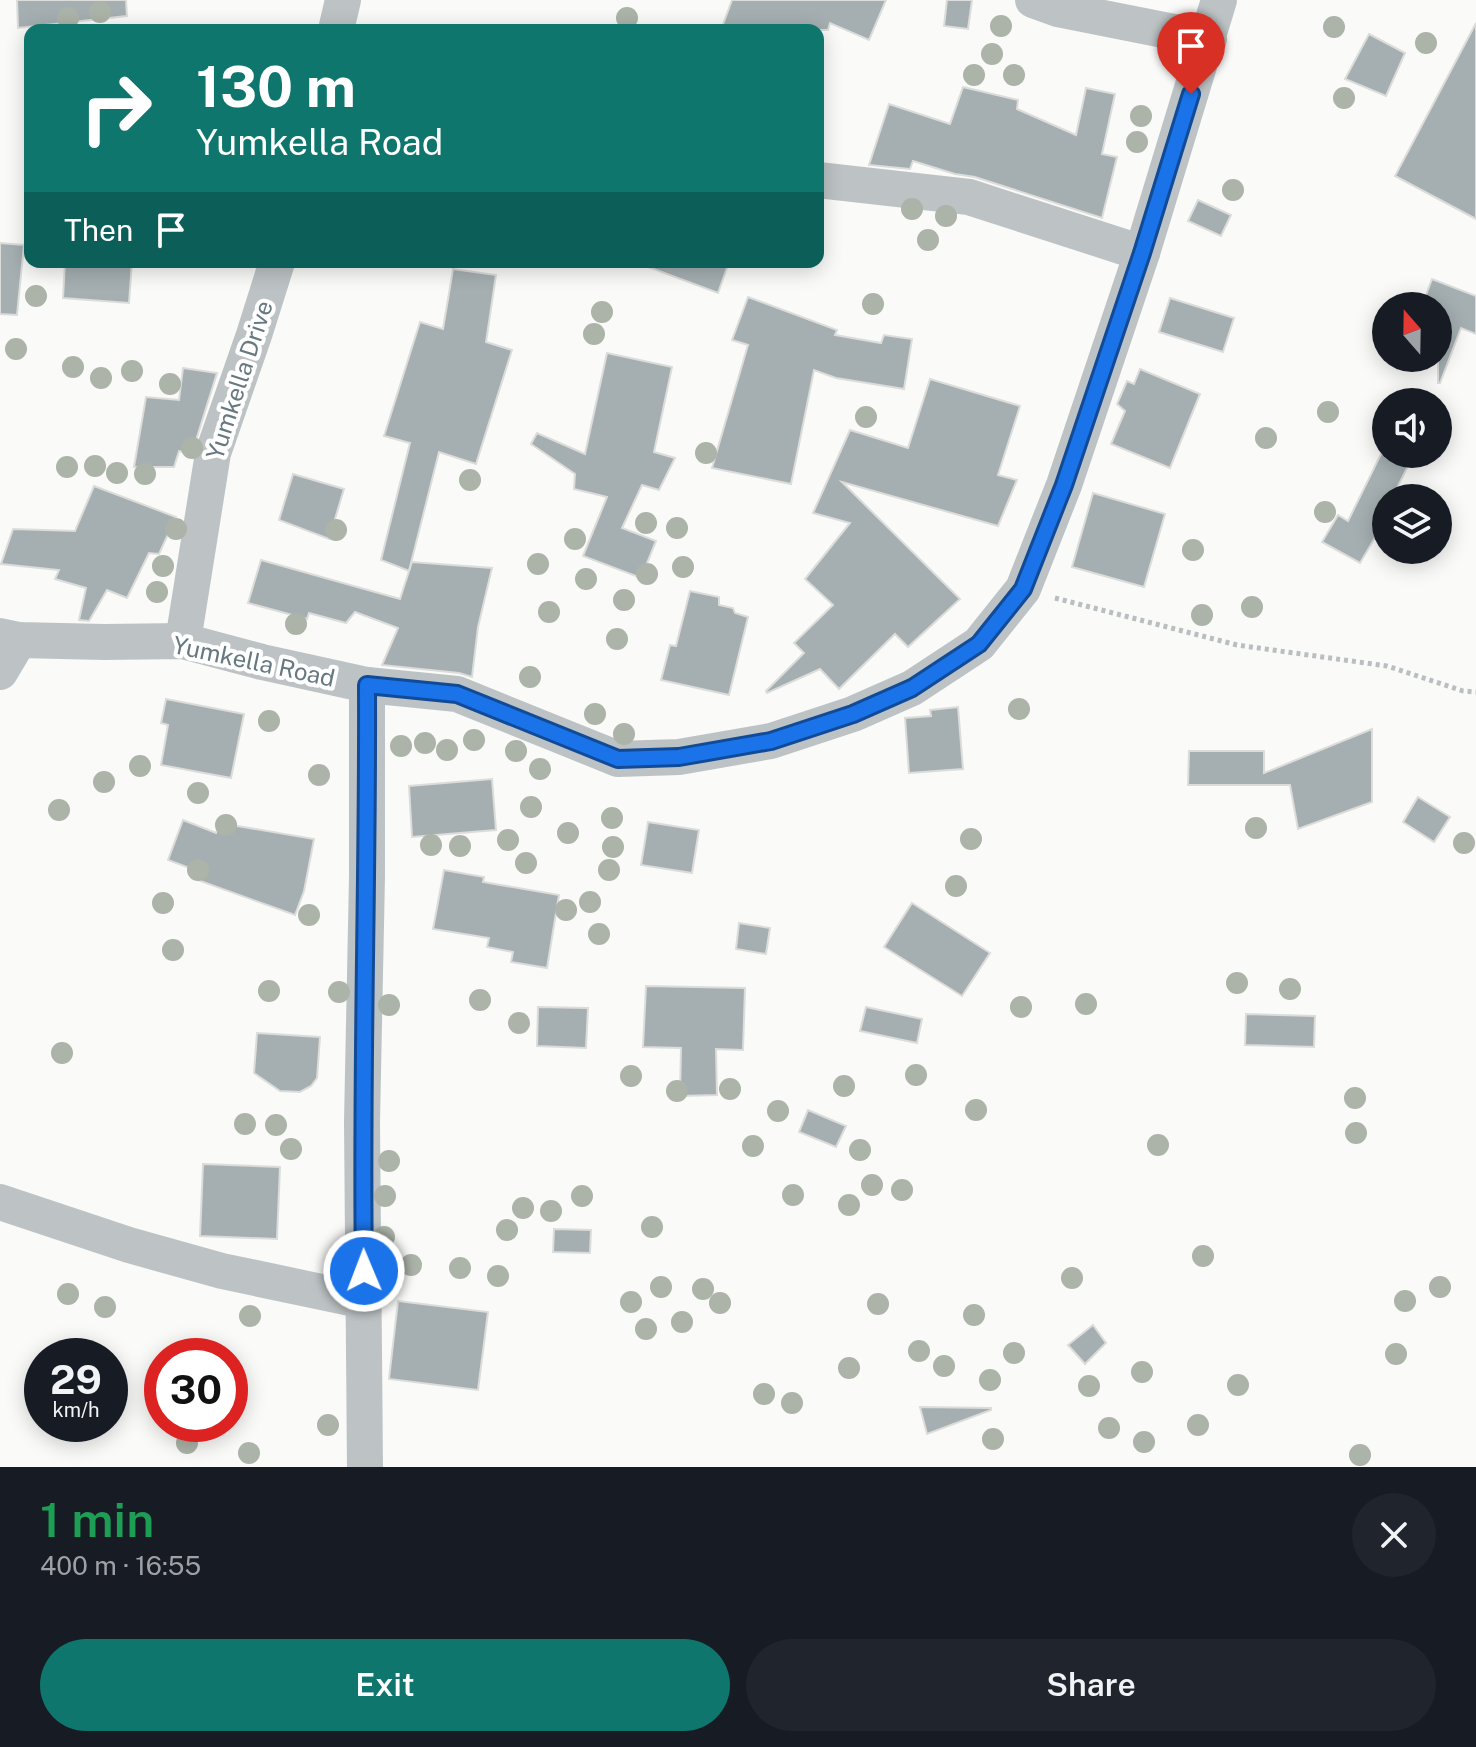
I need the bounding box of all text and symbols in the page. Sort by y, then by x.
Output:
pin [1157,12,1225,94]
icon: arrive [1169,24,1213,68]
text: 130 m [196,54,356,120]
icon: right [64,56,168,160]
text: Yumkella Road [196,121,443,163]
icon: arrive [149,208,193,252]
text: Then [64,212,133,248]
north arrow [1372,292,1452,372]
map controls [1372,292,1452,564]
street label: Yumkella Drive [200,297,278,463]
button: sound [1372,388,1452,468]
button: layers [1372,484,1452,564]
street label: Yumkella Road [170,630,338,692]
position arrow [322,1229,406,1313]
speed limit sign: 30 [144,1338,248,1442]
text: 29 [50,1356,102,1403]
text: km/h [52,1398,100,1422]
text: 1 min [40,1491,154,1548]
button: close [1352,1493,1436,1577]
text: 400 m · 16:55 [40,1550,201,1581]
button: Exit [40,1639,730,1731]
button: Share [746,1639,1436,1731]

